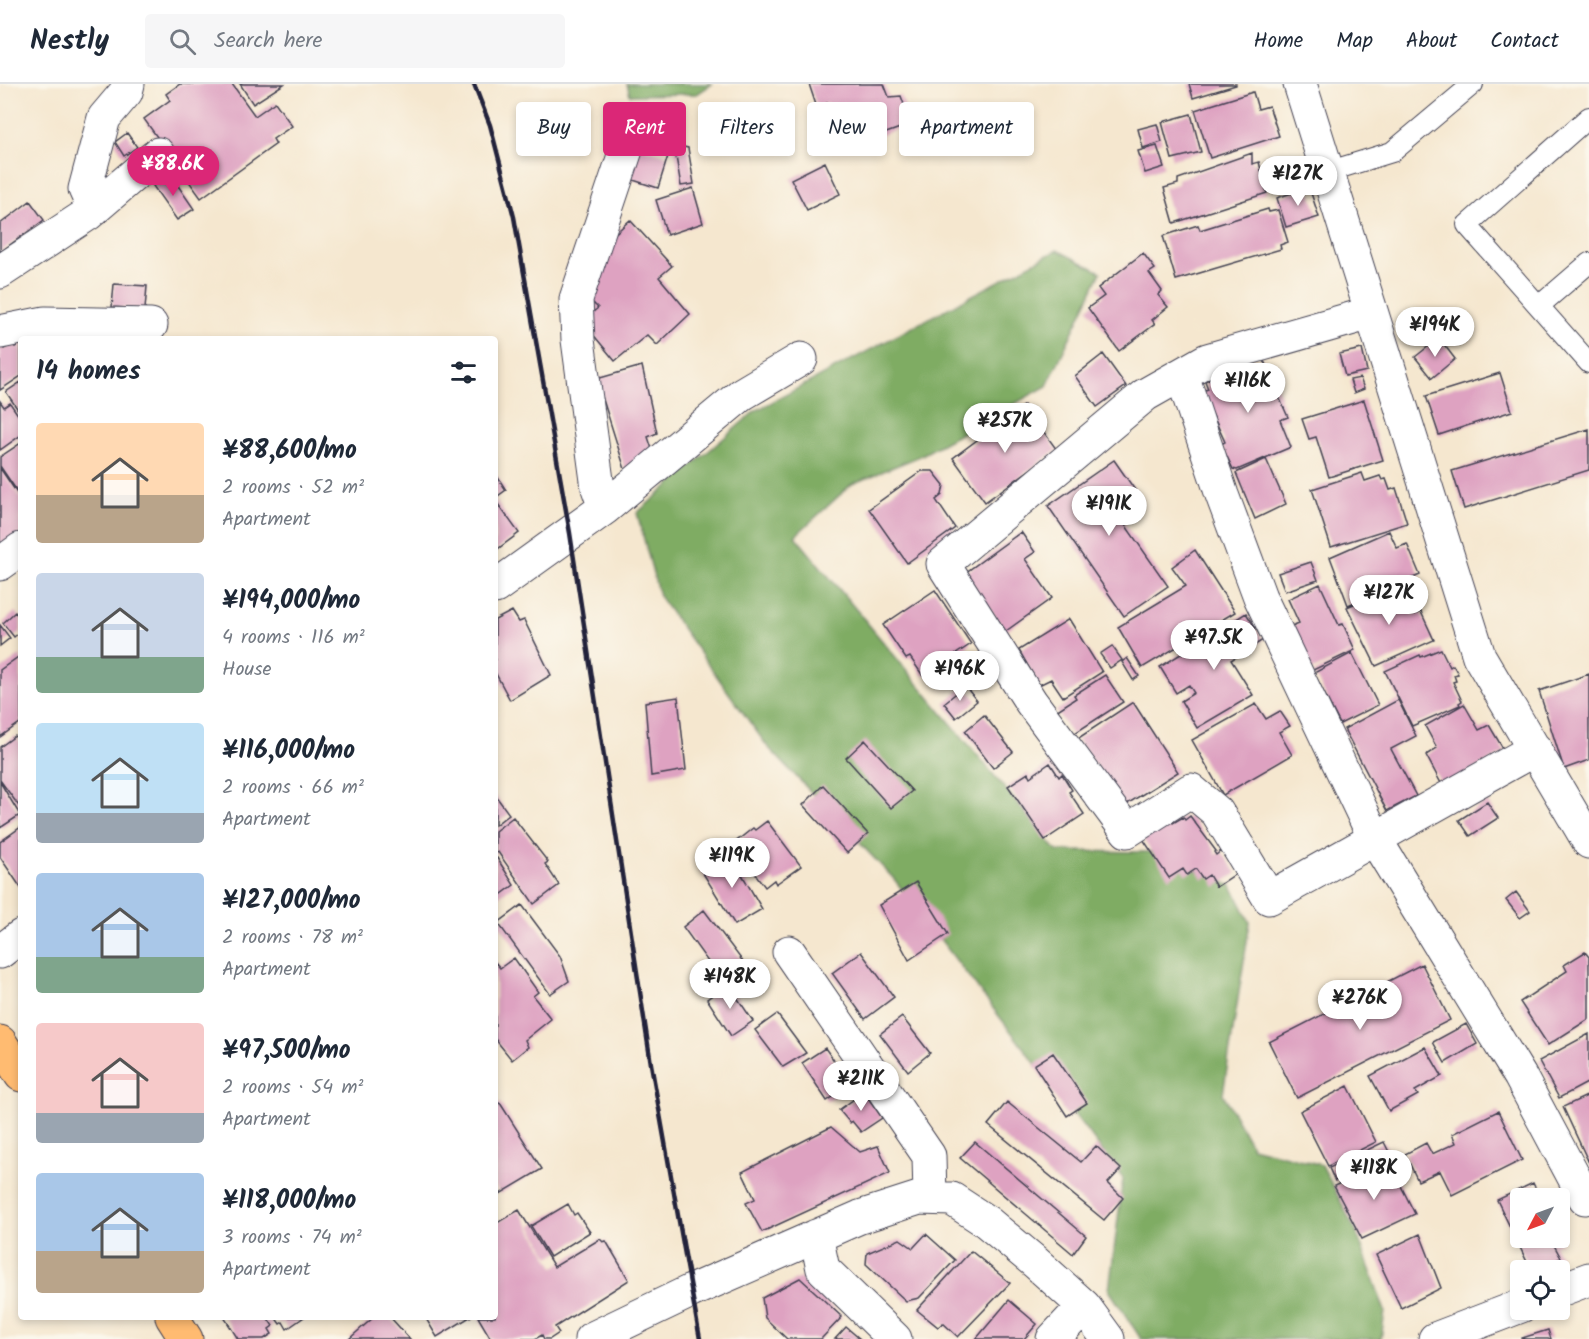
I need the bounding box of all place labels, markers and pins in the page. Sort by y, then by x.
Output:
pin: ¥88.6K [124,146,222,197]
pin: ¥127K [1256,156,1340,207]
pin: ¥194K [1393,307,1477,358]
pin: ¥116K [1206,363,1290,414]
pin: ¥257K [963,403,1047,454]
pin: ¥191K [1067,486,1151,537]
pin: ¥127K [1347,575,1431,626]
pin: ¥97.5K [1165,620,1263,671]
pin: ¥196K [918,651,1002,702]
pin: ¥119K [690,838,774,889]
pin: ¥148K [688,959,772,1010]
pin: ¥276K [1318,980,1402,1031]
pin: ¥211K [819,1061,903,1112]
pin: ¥118K [1332,1150,1416,1201]

